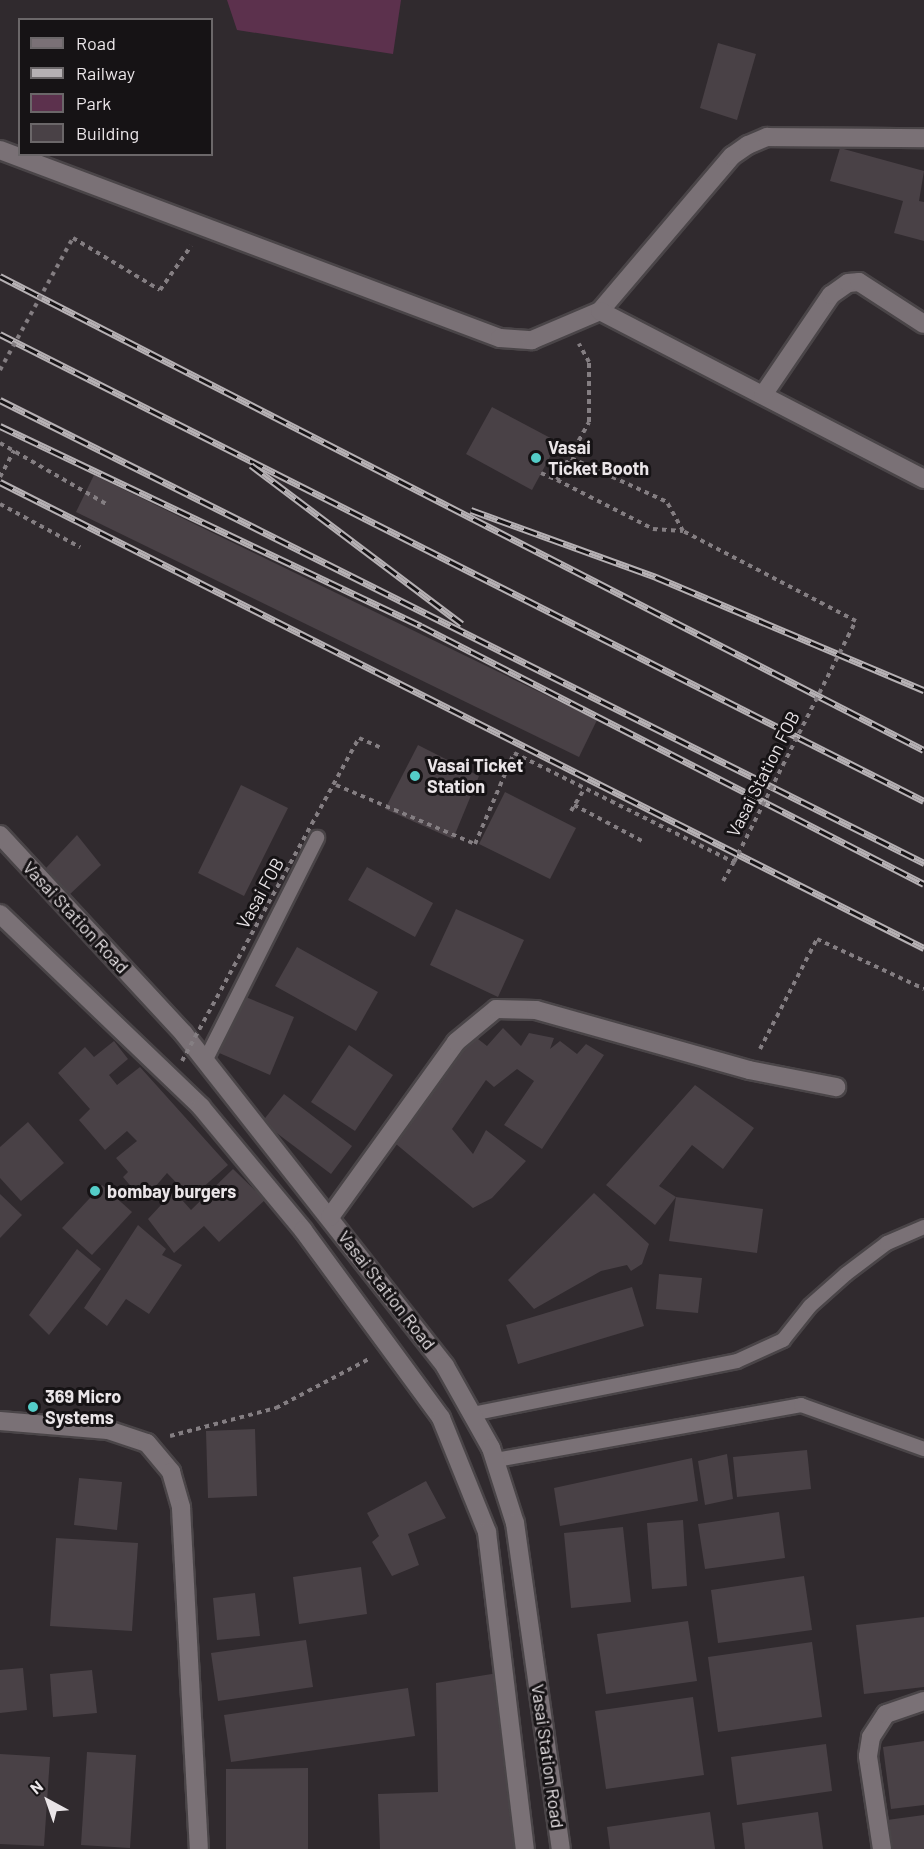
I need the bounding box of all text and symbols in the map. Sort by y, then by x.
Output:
legend [18,18,213,156]
text: Road [76,32,116,54]
text: Railway [76,62,135,84]
text: Park [76,92,111,114]
text: Building [76,122,139,144]
place label: Vasai Ticket Booth [548,437,649,480]
marker: Vasai Ticket Booth [529,451,543,465]
street label: Vasai Station FOB [722,708,804,840]
place label: Vasai Ticket Station [427,755,523,798]
marker: Vasai Ticket Station [408,769,422,783]
street label: Vasai FOB [232,854,288,932]
street label: Vasai Station Road [19,857,133,977]
place label: bombay burgers [107,1180,236,1202]
marker: bombay burgers [88,1184,102,1198]
street label: Vasai Station Road [334,1226,440,1354]
place label: 369 Micro Systems [45,1386,121,1428]
marker: 369 Micro Systems [26,1400,40,1414]
street label: Vasai Station Road [527,1683,569,1829]
north arrow [18,1771,78,1831]
text: N [26,1776,46,1798]

